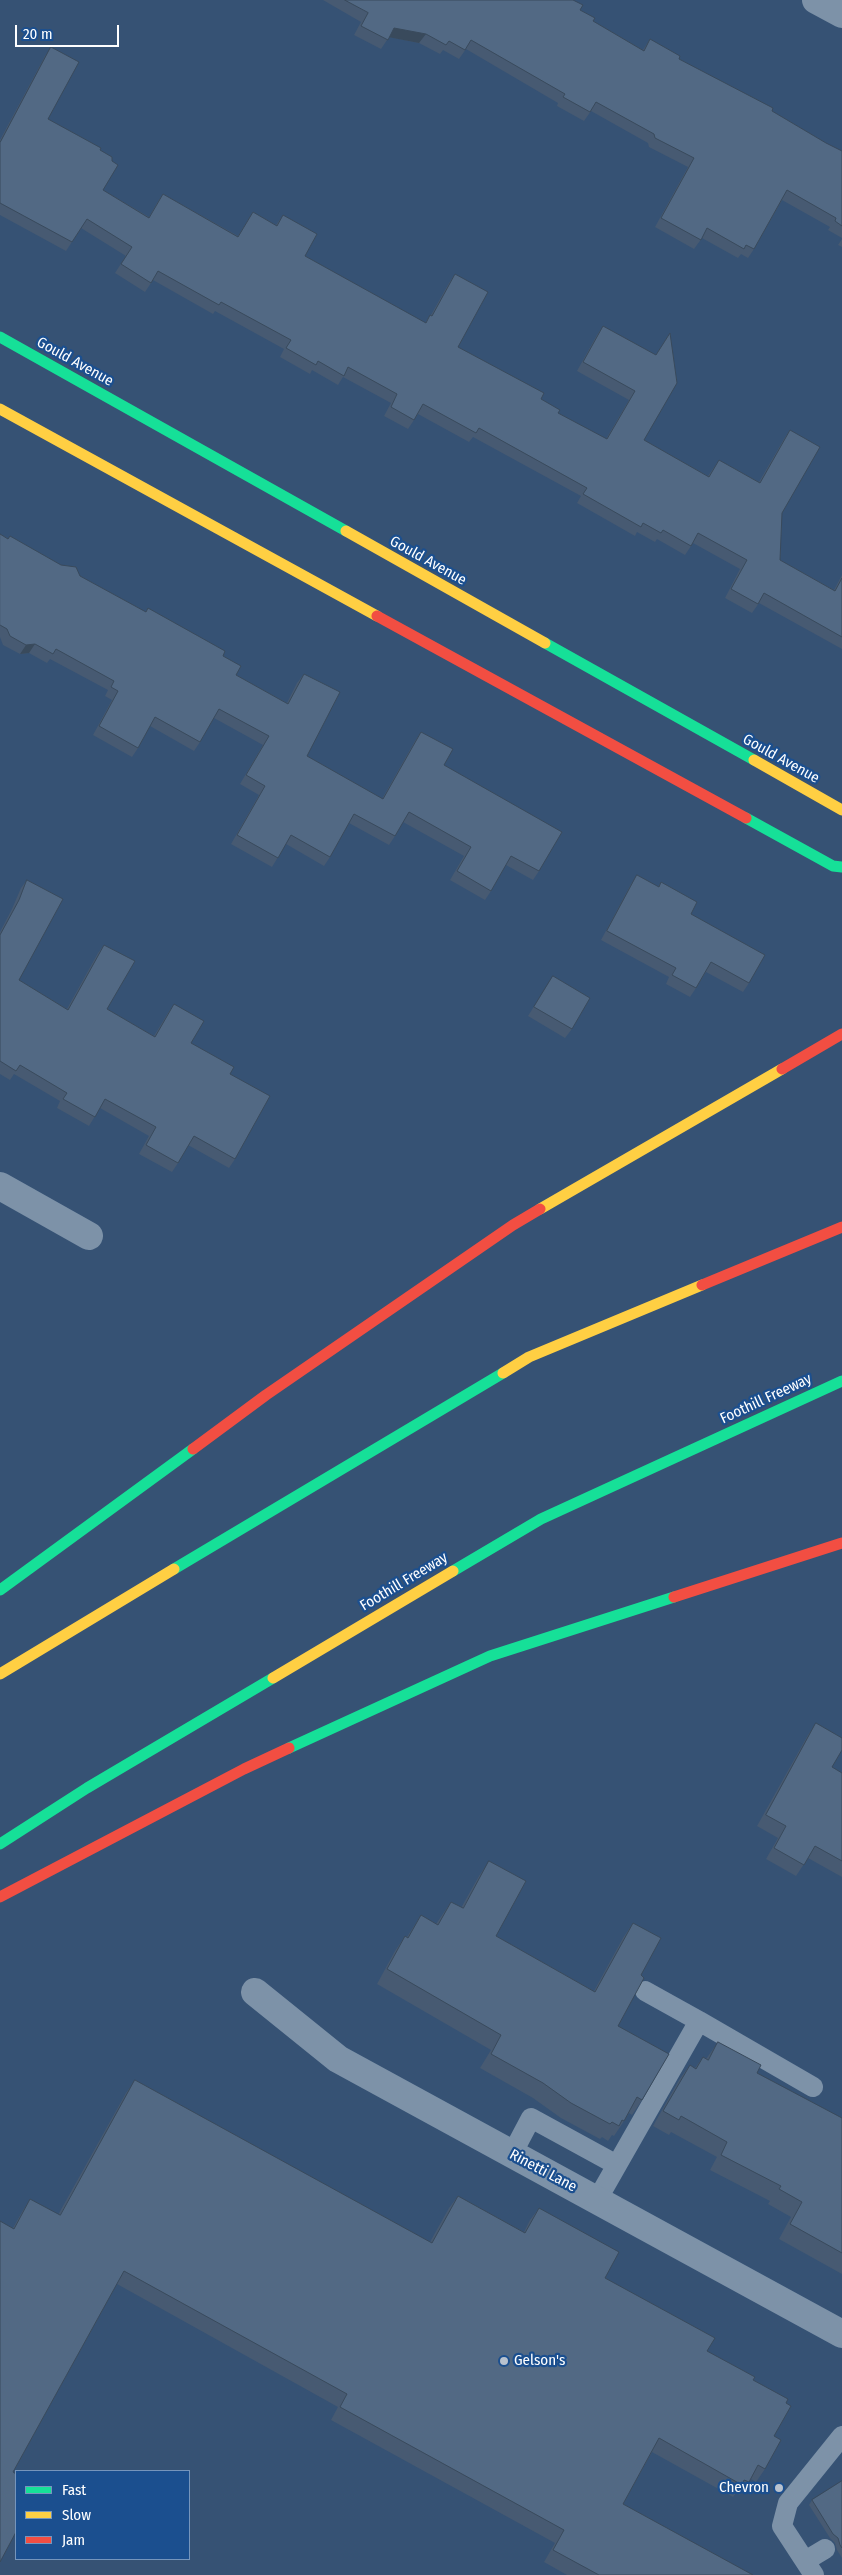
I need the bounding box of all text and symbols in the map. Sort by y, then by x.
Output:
scale bar [18,15,121,47]
text: 20 m [23,25,53,43]
street label: Gould Avenue [34,334,116,390]
street label: Gould Avenue [387,533,469,589]
street label: Gould Avenue [740,731,822,787]
street label: Foothill Freeway [717,1370,815,1428]
street label: Foothill Freeway [357,1549,451,1615]
street label: Rinetti Lane [506,2146,580,2196]
place label: Gelson's [514,2352,565,2370]
marker: Gelson's [498,2355,510,2367]
legend [15,2470,190,2560]
place label: Chevron [719,2479,769,2497]
text: Fast [62,2481,86,2499]
marker: Chevron [773,2482,785,2494]
text: Slow [62,2506,91,2524]
text: Jam [62,2531,85,2549]

